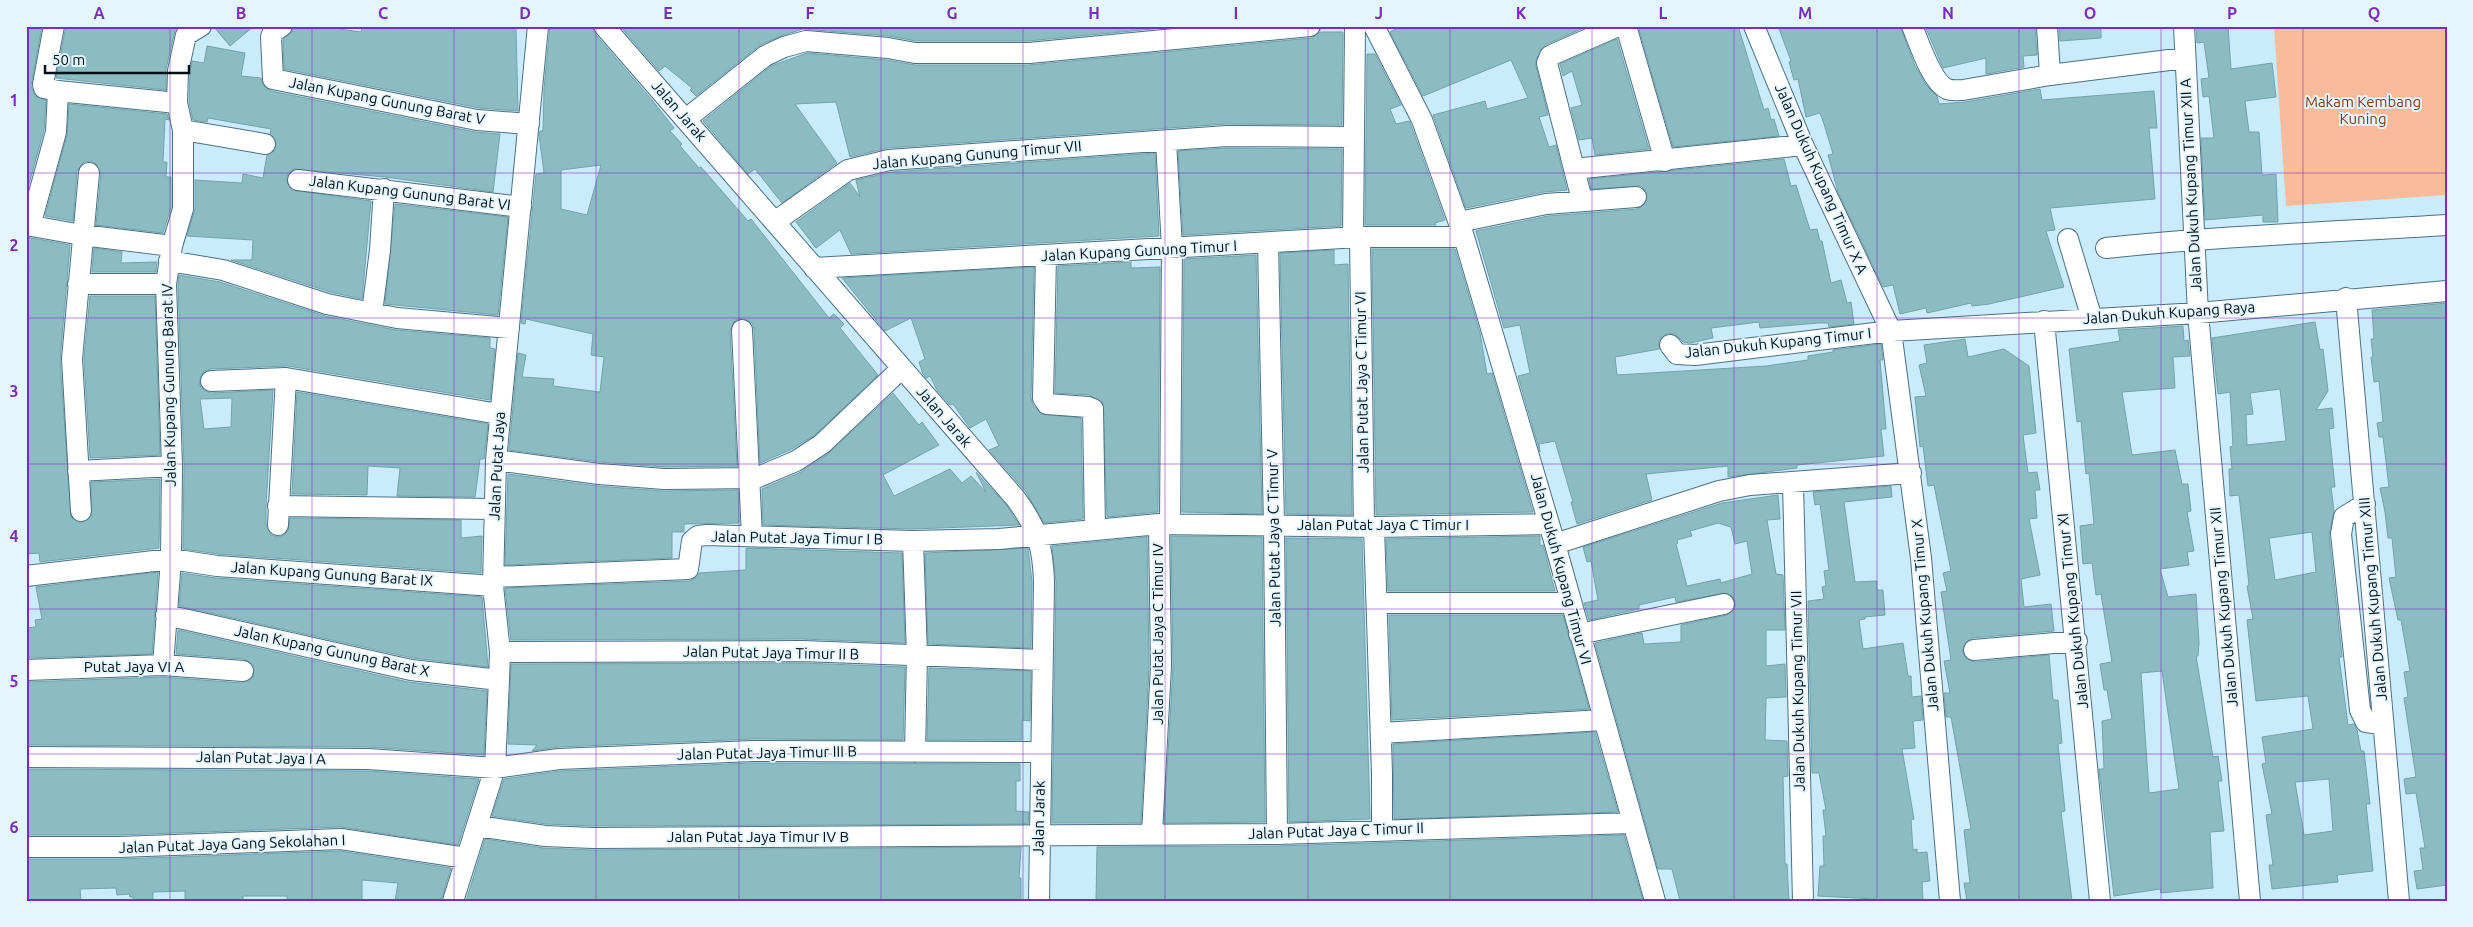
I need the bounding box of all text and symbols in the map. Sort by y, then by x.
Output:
text: A [93,4,105,22]
text: B [236,4,246,22]
text: C [378,4,388,22]
text: D [519,4,531,22]
text: E [663,4,673,22]
text: F [806,4,815,22]
text: G [946,4,958,22]
text: H [1088,4,1100,22]
text: I [1234,4,1238,22]
text: J [1375,4,1383,22]
text: K [1516,4,1527,22]
text: L [1659,4,1668,22]
text: M [1798,4,1812,22]
text: N [1942,4,1954,22]
text: O [2084,4,2096,22]
text: P [2227,4,2237,22]
text: Q [2368,4,2380,22]
scale bar [45,42,189,74]
text: 50 m [52,51,85,68]
street label: Jalan Kupang Gunung Barat V [288,73,487,128]
street label: Jalan Jarak [648,77,711,145]
street label: Jalan Dukuh Kupang Timur XII A [2176,78,2205,292]
street label: Jalan Dukuh Kupang Timur X A [1772,81,1871,277]
text: 1 [9,91,19,109]
park label: Makam Kembang Kuning [2305,93,2421,127]
street label: Jalan Kupang Gunung Timur VII [872,137,1082,172]
street label: Jalan Kupang Gunung Barat VI [308,172,512,213]
text: 2 [9,236,19,254]
street label: Jalan Kupang Gunung Timur I [1040,237,1238,264]
street label: Jalan Kupang Gunung Barat IV [158,283,179,487]
street label: Jalan Putat Jaya C Timur VI [1351,291,1372,473]
street label: Jalan Dukuh Kupang Raya [2082,298,2256,327]
street label: Jalan Dukuh Kupang Timur I [1684,324,1872,361]
text: 3 [9,382,19,400]
street label: Jalan Jarak [913,383,976,451]
street label: Jalan Putat Jaya [485,411,508,521]
street label: Jalan Putat Jaya C Timur V [1263,449,1284,627]
street label: Jalan Dukuh Kupang Timur VI [1528,471,1595,666]
street label: Jalan Dukuh Kupang Timur XIII [2355,496,2390,702]
street label: Jalan Dukuh Kupang Timur XII [2206,506,2241,708]
street label: Jalan Dukuh Kupang Timur XI [2054,512,2091,710]
street label: Jalan Putat Jaya C Timur I [1297,516,1469,533]
street label: Jalan Dukuh Kupang Timur X [1908,518,1941,712]
text: 4 [9,527,19,545]
street label: Jalan Putat Jaya Timur I B [711,527,883,548]
street label: Jalan Putat Jaya C Timur IV [1149,543,1166,725]
street label: Jalan Kupang Gunung Barat IX [230,558,434,589]
street label: Jalan Dukuh Kupang Timur VII [1787,590,1808,792]
street label: Jalan Kupang Gunung Barat X [233,622,431,680]
street label: Jalan Putat Jaya Timur II B [683,642,859,663]
street label: Putat Jaya VI A [84,658,184,675]
text: 5 [9,672,19,690]
street label: Jalan Putat Jaya Timur III B [677,742,857,763]
street label: Jalan Putat Jaya I A [196,748,326,767]
street label: Jalan Jarak [1029,780,1048,856]
text: 6 [9,818,19,836]
street label: Jalan Putat Jaya C Timur II [1248,819,1424,842]
street label: Jalan Putat Jaya Timur IV B [667,828,849,845]
street label: Jalan Putat Jaya Gang Sekolahan I [118,831,346,856]

